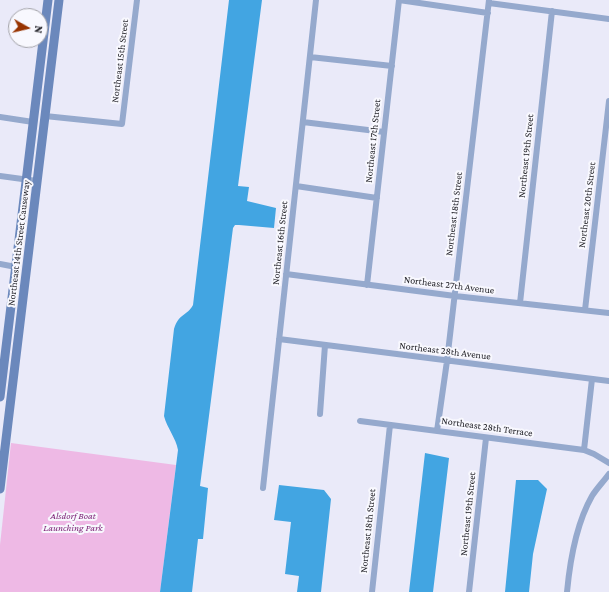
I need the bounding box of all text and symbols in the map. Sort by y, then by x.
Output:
north arrow [8,8,48,48]
street label: Northeast 15th Street [109,19,131,103]
text: N [32,25,45,34]
street label: Northeast 17th Street [363,99,383,183]
street label: Northeast 19th Street [516,113,536,199]
street label: Northeast 20th Street [576,161,598,249]
street label: Northeast 18th Street [443,171,465,257]
street label: Northeast 14th Street Causeway [5,179,33,307]
street label: Northeast 16th Street [270,201,290,285]
street label: Northeast 27th Avenue [403,273,495,297]
street label: Northeast 28th Avenue [399,339,491,363]
street label: Northeast 28th Terrace [441,415,533,439]
street label: Northeast 19th Street [458,471,478,557]
street label: Northeast 18th Street [358,488,378,574]
park label: Alsdorf Boat Launching Park [43,510,103,534]

